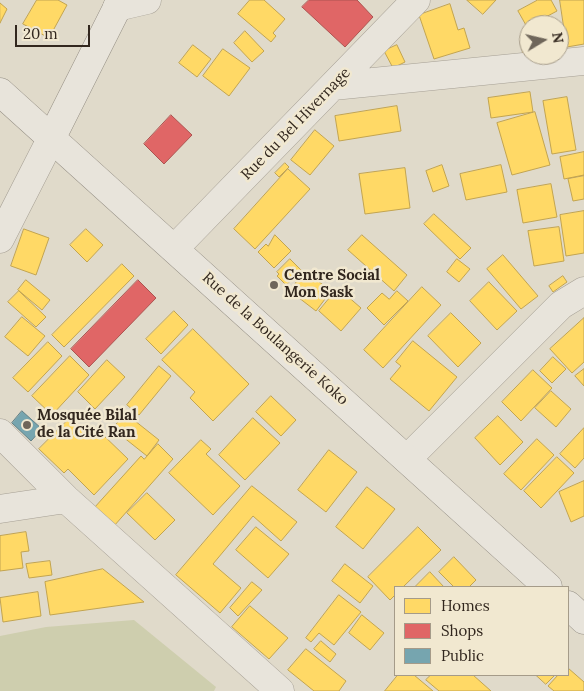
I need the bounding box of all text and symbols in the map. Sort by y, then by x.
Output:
scale bar [18,15,92,47]
north arrow [519,15,569,65]
text: 20 m [23,24,58,43]
text: N [548,31,568,45]
street label: Rue du Bel Hivernage [238,64,354,184]
place label: Centre Social Mon Sask [284,267,380,302]
street label: Rue de la Boulangerie Koko [198,269,352,409]
marker: Centre Social Mon Sask [268,279,280,291]
place label: Mosquée Bilal de la Cité Ran [37,407,137,442]
marker: Mosquée Bilal de la Cité Ran [21,419,33,431]
legend [394,586,569,676]
text: Homes [441,596,490,615]
text: Shops [441,621,483,640]
text: Public [441,646,484,665]

